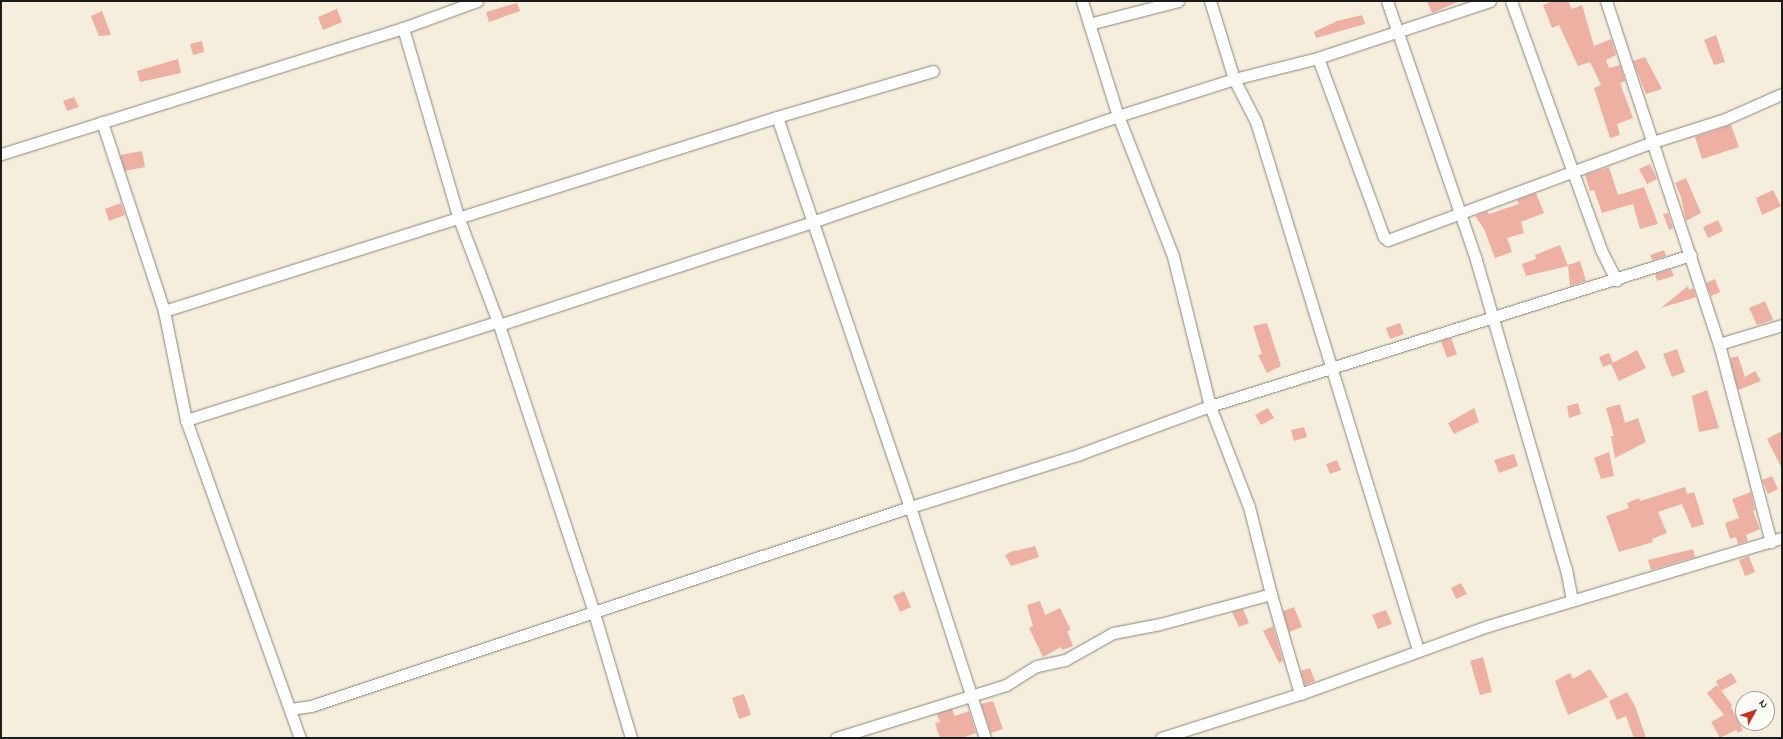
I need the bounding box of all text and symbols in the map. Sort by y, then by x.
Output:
north arrow [1735,691,1775,731]
text: N [1755,696,1772,712]

